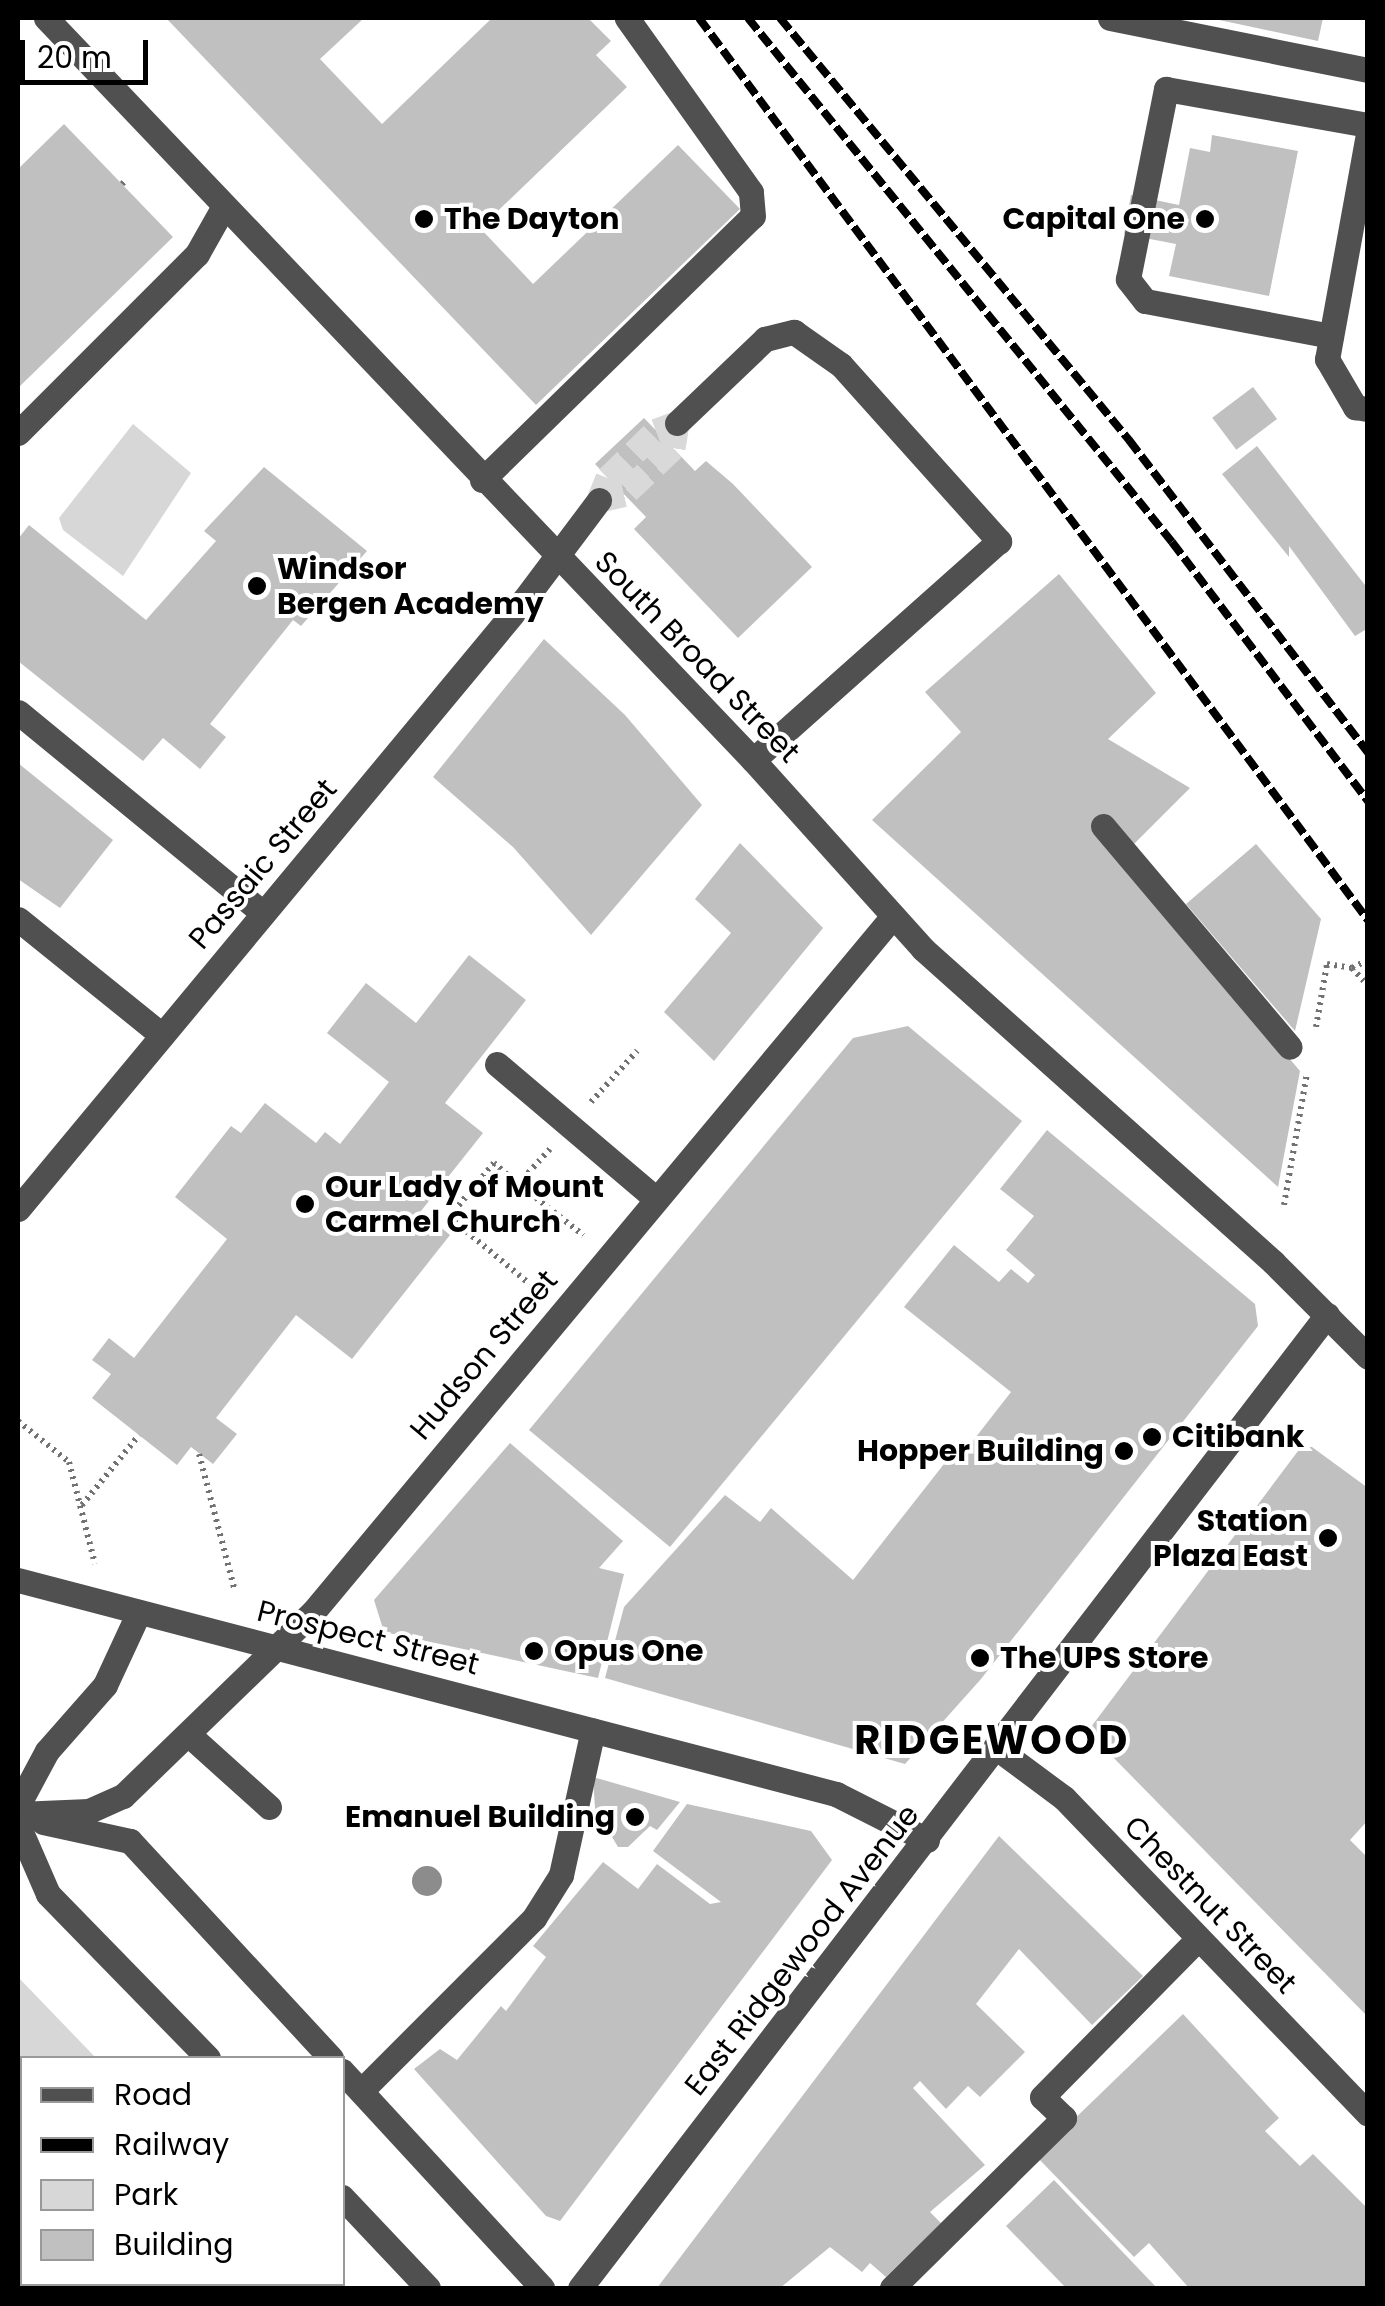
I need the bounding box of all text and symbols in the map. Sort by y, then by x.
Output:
scale bar [25,20,152,82]
text: 20 m [37,36,112,79]
place label: The Dayton [444,201,619,237]
place label: Capital One [1003,201,1185,237]
marker: The Dayton [413,208,435,230]
marker: Capital One [1194,208,1216,230]
street label: South Broad Street [587,544,807,770]
place label: Windsor Bergen Academy [277,551,544,622]
marker: Windsor Bergen Academy [246,575,268,597]
street label: Passaic Street [181,772,345,956]
place label: Our Lady of Mount Carmel Church [325,1169,604,1240]
marker: Our Lady of Mount Carmel Church [294,1193,316,1215]
street label: Hudson Street [403,1263,565,1447]
place label: Citibank [1172,1419,1304,1455]
marker: Citibank [1141,1426,1163,1448]
place label: Hopper Building [857,1433,1104,1469]
marker: Hopper Building [1113,1440,1135,1462]
place label: Station Plaza East [1153,1503,1308,1574]
marker: Station Plaza East [1317,1527,1339,1549]
street label: Prospect Street [253,1593,483,1683]
place label: Opus One [554,1633,704,1669]
marker: Opus One [523,1640,545,1662]
place label: The UPS Store [1000,1640,1209,1676]
marker: The UPS Store [969,1647,991,1669]
district label: RIDGEWOOD [854,1716,1130,1764]
street label: East Ridgewood Avenue [677,1797,927,2103]
place label: Emanuel Building [345,1799,615,1835]
marker: Emanuel Building [624,1806,646,1828]
street label: Chestnut Street [1116,1809,1304,2001]
legend [20,2056,345,2286]
text: Road [114,2073,192,2116]
text: Railway [114,2123,229,2166]
text: Park [114,2173,178,2216]
text: Building [114,2223,234,2266]

